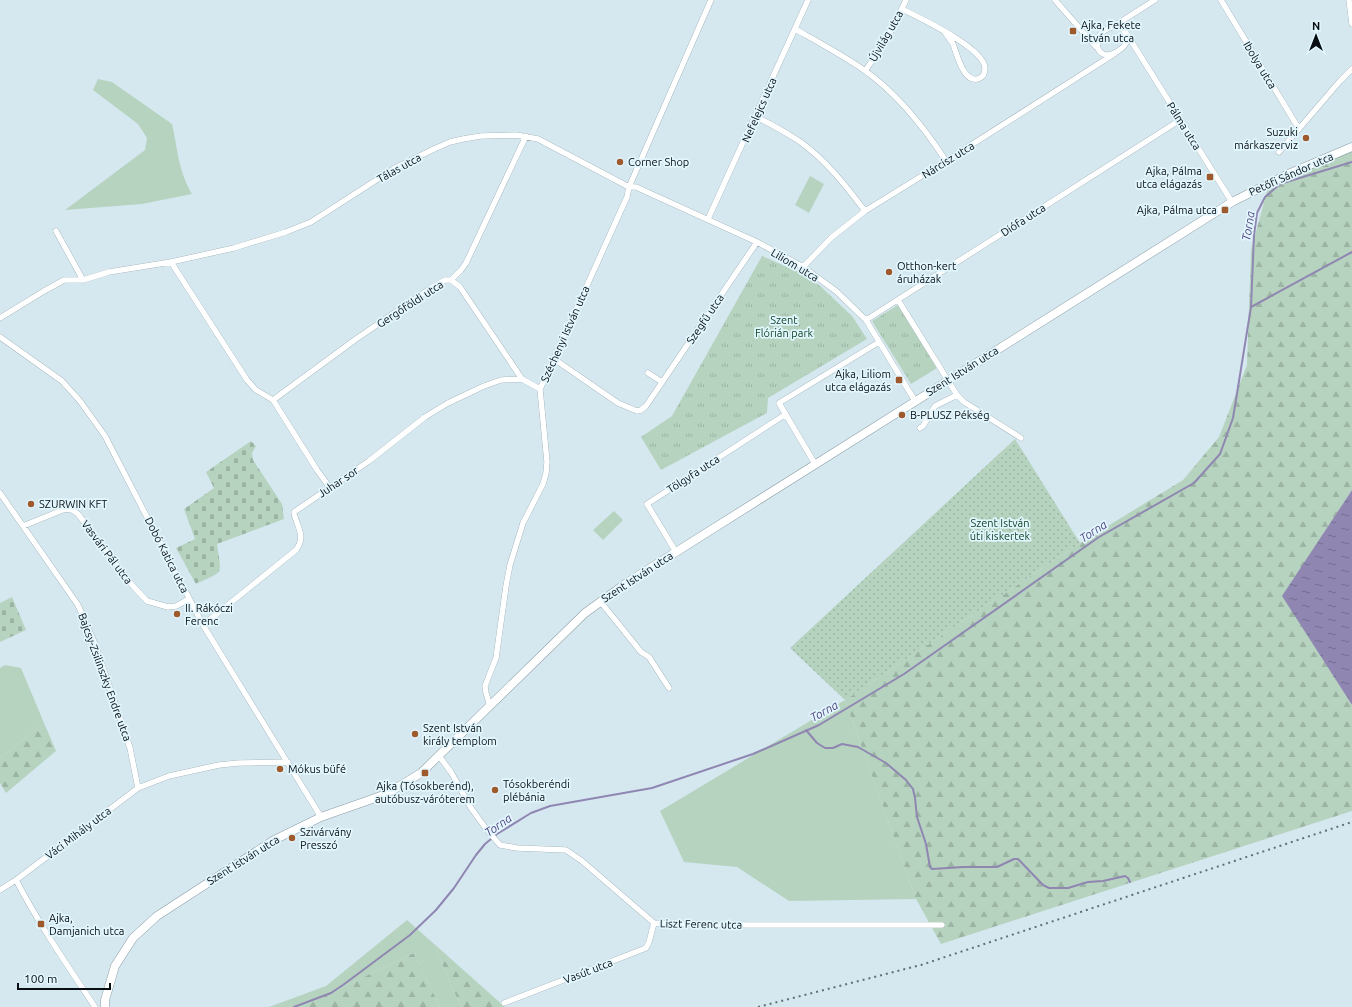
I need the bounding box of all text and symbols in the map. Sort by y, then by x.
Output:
street label: Újvilág utca [866,8,905,64]
north arrow [1296,16,1336,56]
place label: Ajka, Fekete István utca [1081,19,1141,44]
text: N [1312,20,1320,32]
marker: Ajka, Fekete István utca [1068,26,1078,36]
street label: Ibolya utca [1241,39,1279,91]
street label: Nefelejcs utca [739,76,779,144]
street label: Pálma utca [1165,100,1203,152]
place label: Suzuki márkaszerviz [1234,126,1298,151]
marker: Suzuki márkaszerviz [1301,133,1311,143]
street label: Nárcisz utca [920,139,976,181]
street label: Petőfi Sándor utca [1247,150,1335,198]
street label: Tálas utca [375,151,423,185]
place label: Corner Shop [628,156,689,168]
marker: Corner Shop [615,157,625,167]
place label: Ajka, Pálma utca elágazás [1136,165,1202,190]
marker: Ajka, Pálma utca elágazás [1205,172,1215,182]
street label: Diófa utca [999,201,1047,239]
place label: Ajka, Pálma utca [1137,204,1217,216]
marker: Ajka, Pálma utca [1220,205,1230,215]
water label: Torna [1239,210,1257,242]
street label: Liliom utca [769,246,821,284]
place label: Otthon-kert áruházak [897,260,957,285]
marker: Otthon-kert áruházak [884,267,894,277]
street label: Gergőföldi utca [375,278,445,330]
street label: Széchenyi István utca [538,284,592,384]
street label: Szegfű utca [684,292,726,346]
park label: Szent Flórián park [755,314,814,339]
street label: Szent István utca [924,344,1000,398]
place label: Ajka, Liliom utca elágazás [825,368,891,393]
marker: Ajka, Liliom utca elágazás [894,375,904,385]
place label: B-PLUSZ Pékség [910,409,989,421]
marker: B-PLUSZ Pékség [897,410,907,420]
street label: Tölgyfa utca [664,453,722,495]
street label: Juhar sor [316,464,361,500]
place label: SZURWIN KFT [39,498,108,510]
marker: SZURWIN KFT [26,499,36,509]
street label: Dobó Katica utca [143,515,191,595]
park label: Szent István úti kiskertek [970,517,1031,542]
water label: Torna [1077,517,1110,545]
street label: Vasvári Pál utca [79,518,135,586]
street label: Szent István utca [599,549,675,605]
place label: II. Rákóczi Ferenc [185,602,233,627]
marker: II. Rákóczi Ferenc [172,609,182,619]
street label: Bajcsy-Zsilinszky Endre utca [76,611,134,743]
water label: Torna [808,698,841,724]
place label: Szent István király templom [423,722,497,747]
marker: Szent István király templom [410,729,420,739]
place label: Mókus büfé [288,763,346,775]
marker: Mókus büfé [275,764,285,774]
marker: Ajka (Tósokberénd), autóbusz-váróterem [420,768,430,778]
place label: Tósokberéndi plébánia [503,778,570,803]
place label: Ajka (Tósokberénd), autóbusz-váróterem [375,780,475,805]
marker: Tósokberéndi plébánia [490,785,500,795]
street label: Váci Mihály utca [43,804,113,862]
water label: Torna [482,811,514,839]
place label: Szivárvány Presszó [300,826,352,851]
street label: Szent István utca [205,833,281,887]
marker: Szivárvány Presszó [287,833,297,843]
place label: Ajka, Damjanich utca [49,912,124,937]
street label: Liszt Ferenc utca [660,917,742,931]
marker: Ajka, Damjanich utca [36,919,46,929]
street label: Vasút utca [562,956,614,986]
scale bar [18,965,110,991]
text: 100 m [24,972,57,985]

